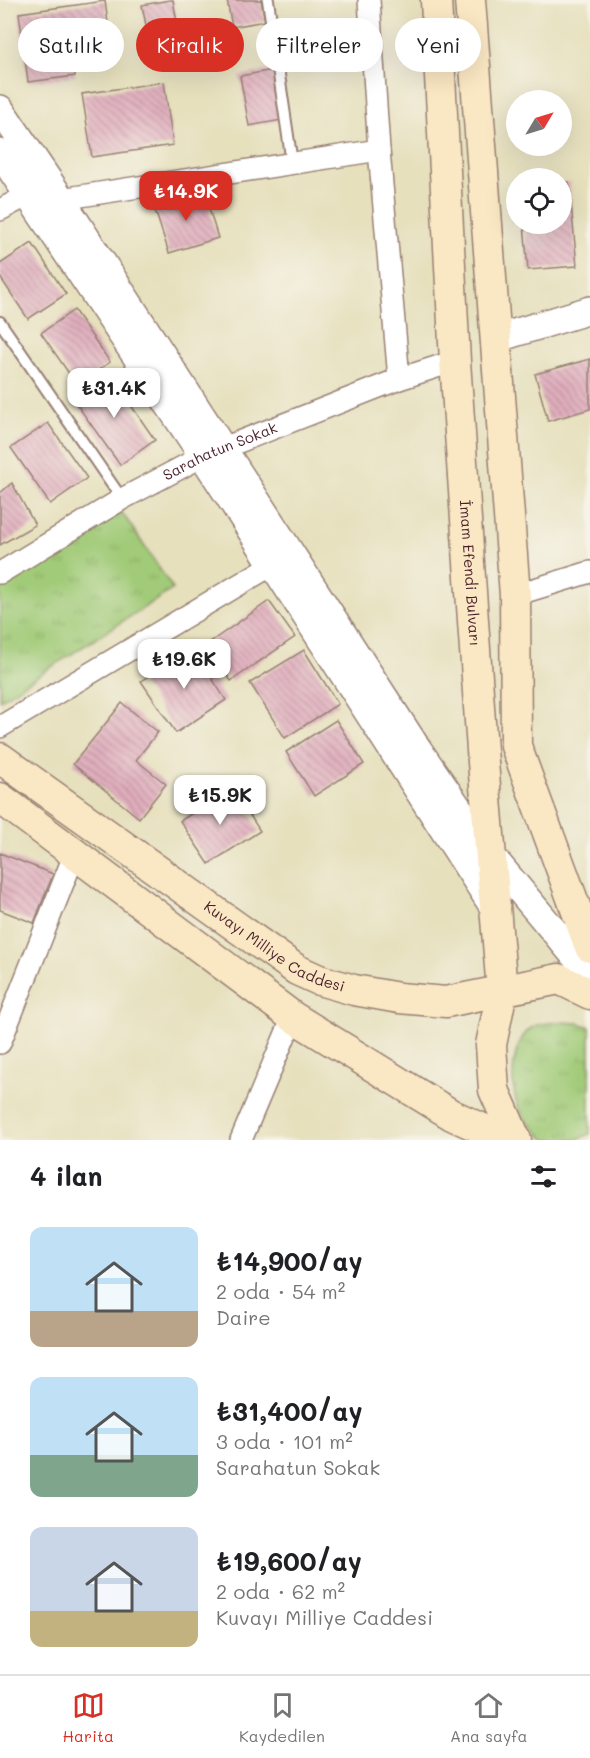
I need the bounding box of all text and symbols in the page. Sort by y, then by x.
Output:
chip: Satılık [18,18,124,72]
chip: Kiralık [136,18,244,72]
chip: Filtreler [256,18,383,72]
chip: Yeni [395,18,481,72]
north arrow [506,90,572,156]
map controls [506,90,572,234]
button: locate [506,168,572,234]
pin: ₺14.9K [137,171,235,222]
text: ₺14.9K [153,177,219,203]
pin: ₺31.4K [65,368,163,419]
text: ₺31.4K [81,374,147,400]
street label: Sarahatun Sokak [159,417,280,485]
street label: İmam Efendi Bulvarı [456,499,486,647]
pin: ₺19.6K [135,639,233,690]
text: ₺19.6K [152,645,216,671]
pin: ₺15.9K [171,775,269,826]
text: ₺15.9K [188,781,252,807]
street label: Kuvayı Milliye Caddesi [200,896,347,996]
text: 4 ilan [30,1159,103,1193]
icon: filters [527,1160,560,1193]
text: ₺14,900/ay [216,1244,363,1278]
icon: home [78,1251,150,1323]
text: 2 oda · 54 m² [216,1278,345,1304]
text: Daire [216,1304,271,1330]
text: ₺31,400/ay [216,1394,363,1428]
icon: home [78,1401,150,1473]
text: 3 oda · 101 m² [216,1428,353,1454]
text: Sarahatun Sokak [216,1454,380,1480]
text: ₺19,600/ay [216,1544,362,1578]
icon: home [78,1551,150,1623]
text: 2 oda · 62 m² [216,1578,345,1604]
text: Kuvayı Milliye Caddesi [216,1604,433,1630]
tab: Harita [63,1689,114,1746]
tab: Kaydedilen [239,1689,325,1746]
tab: Ana sayfa [450,1689,527,1746]

